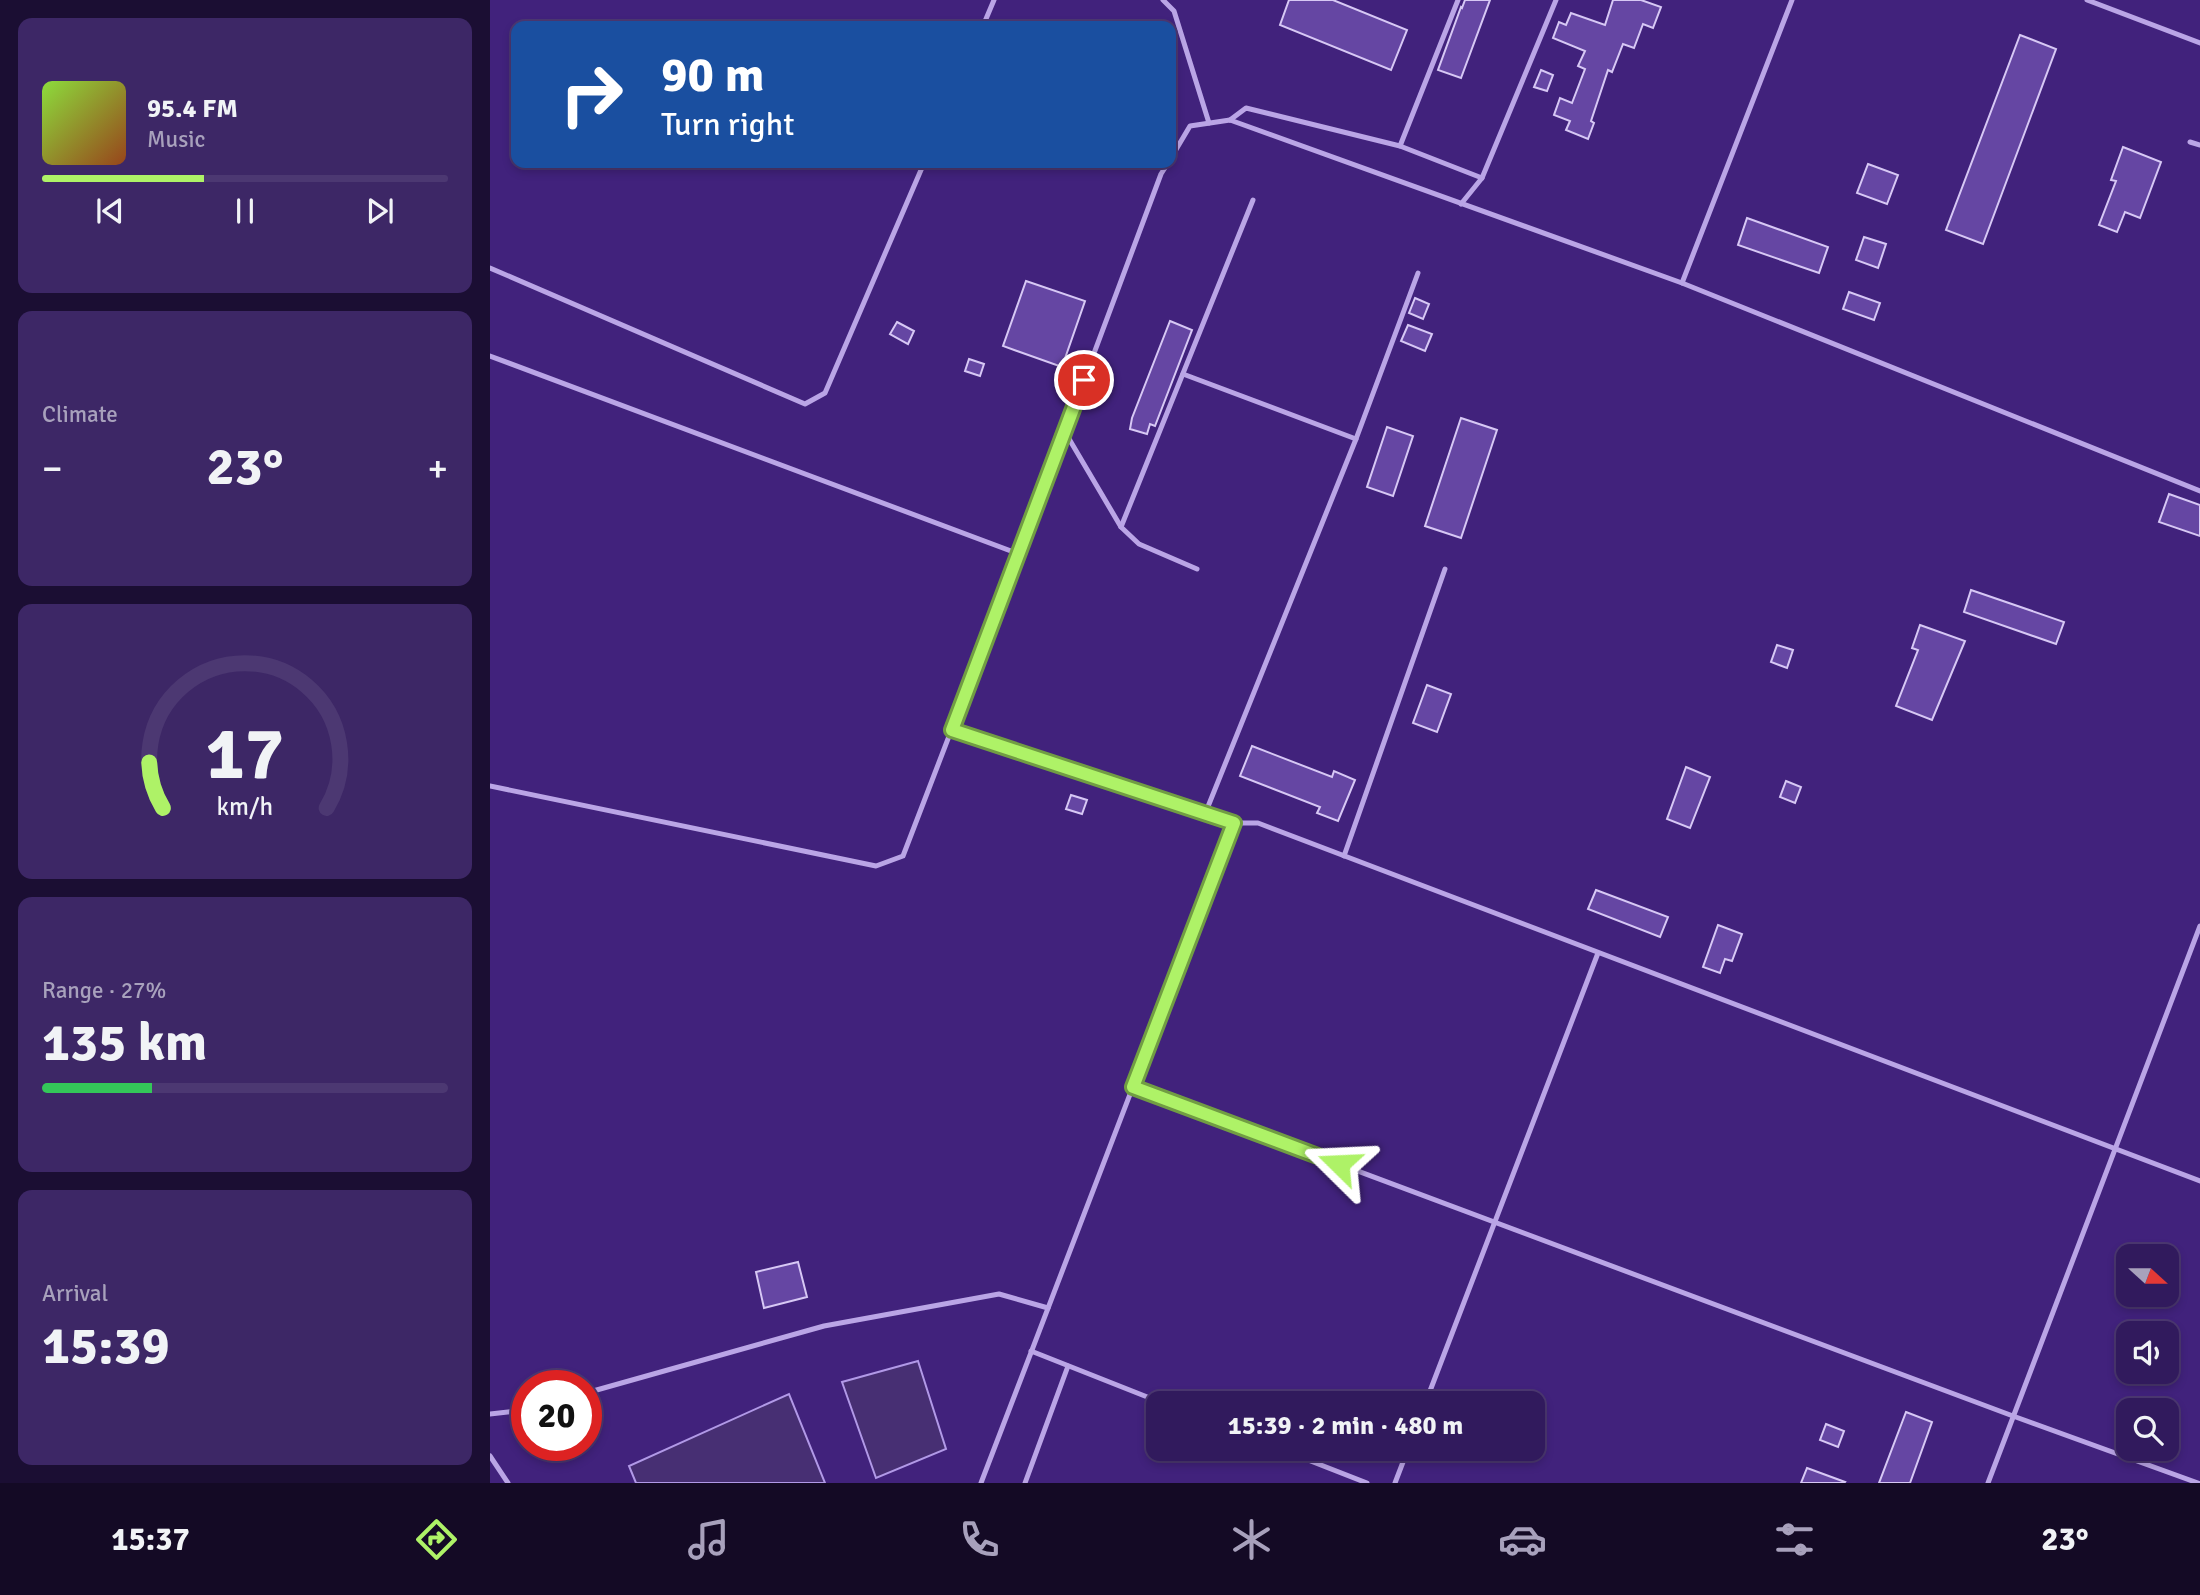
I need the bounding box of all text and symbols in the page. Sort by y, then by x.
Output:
text: 90 m [661,45,764,105]
icon: right [546,49,637,140]
text: 95.4 FM [147,93,238,125]
text: Turn right [661,105,794,144]
text: Music [147,125,205,154]
icon: previous [91,192,129,230]
icon: pause [226,192,264,230]
icon: next [361,192,399,230]
pin [1054,350,1114,410]
icon: arrive [1065,361,1103,399]
text: Climate [42,400,118,429]
text: 23° [207,435,283,499]
text: − [42,445,63,492]
text: + [427,445,448,492]
text: 17 [206,710,284,799]
text: km/h [217,790,273,821]
text: Range · 27% [42,976,166,1005]
text: 135 km [42,1011,207,1075]
position arrow [1302,1127,1376,1201]
north arrow [2116,1244,2179,1307]
map controls [2116,1244,2179,1461]
text: Arrival [42,1279,108,1308]
text: 15:39 [42,1314,170,1378]
button: sound [2116,1321,2179,1384]
speed limit sign: 20 [511,1370,602,1461]
button: search [2116,1398,2179,1461]
text: 15:39 · 2 min · 480 m [1228,1410,1463,1442]
icon: directions [412,1515,461,1564]
icon: music [684,1515,733,1564]
icon: phone [955,1515,1004,1564]
icon: climate [1227,1515,1276,1564]
icon: car [1498,1515,1547,1564]
icon: filters [1770,1515,1819,1564]
text: 15:37 [111,1520,190,1559]
text: 23° [2041,1520,2089,1559]

